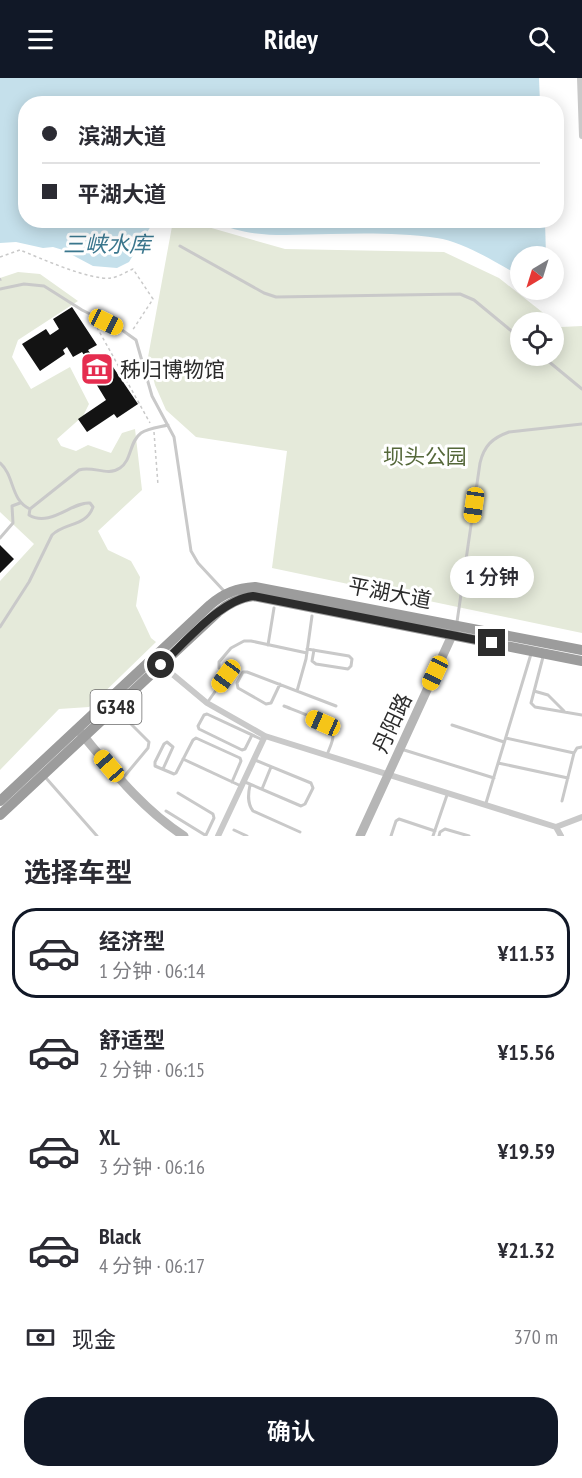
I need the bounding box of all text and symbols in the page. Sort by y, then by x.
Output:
text: Ridey [264,22,318,56]
icon: menu [24,23,57,56]
icon: search [525,23,558,56]
text: 滨湖大道 [78,122,166,150]
text: 平湖大道 [78,180,166,208]
water label: 三峡水库 [63,230,155,258]
north arrow [510,246,564,300]
map controls [510,246,564,366]
car [86,306,126,338]
button: locate [510,312,564,366]
museum icon: 秭归博物馆 [79,351,115,387]
place label: 秭归博物馆 [120,356,225,383]
park label: 坝头公园 [383,443,467,470]
car [463,486,485,524]
callout: 1 分钟 [450,556,534,598]
text: 1 分钟 [465,564,519,590]
street label: 平湖大道 [346,572,434,614]
route end [478,629,505,656]
route start [147,651,174,678]
car [419,653,451,693]
car [208,656,244,696]
street label: 丹阳路 [366,689,418,757]
road number: G348 [90,690,142,724]
car [303,707,343,739]
car [90,747,128,785]
text: 选择车型 [24,855,132,889]
icon: car [27,926,81,980]
text: 经济型 [99,927,165,955]
text: ¥11.53 [498,939,555,967]
text: 1 分钟 · 06:14 [99,958,205,984]
icon: car [27,1025,81,1079]
text: 舒适型 [99,1026,165,1054]
text: ¥15.56 [498,1038,555,1066]
text: 2 分钟 · 06:15 [99,1057,205,1083]
text: XL [99,1123,120,1151]
icon: car [27,1124,81,1178]
text: ¥19.59 [498,1137,555,1165]
text: 3 分钟 · 06:16 [99,1154,205,1180]
text: Black [99,1222,141,1250]
icon: car [27,1223,81,1277]
text: ¥21.32 [498,1236,555,1264]
text: 4 分钟 · 06:17 [99,1253,205,1279]
icon: cash [24,1321,57,1354]
text: 370 m [514,1324,558,1350]
text: 现金 [72,1325,116,1353]
button: 确认 [24,1397,558,1466]

